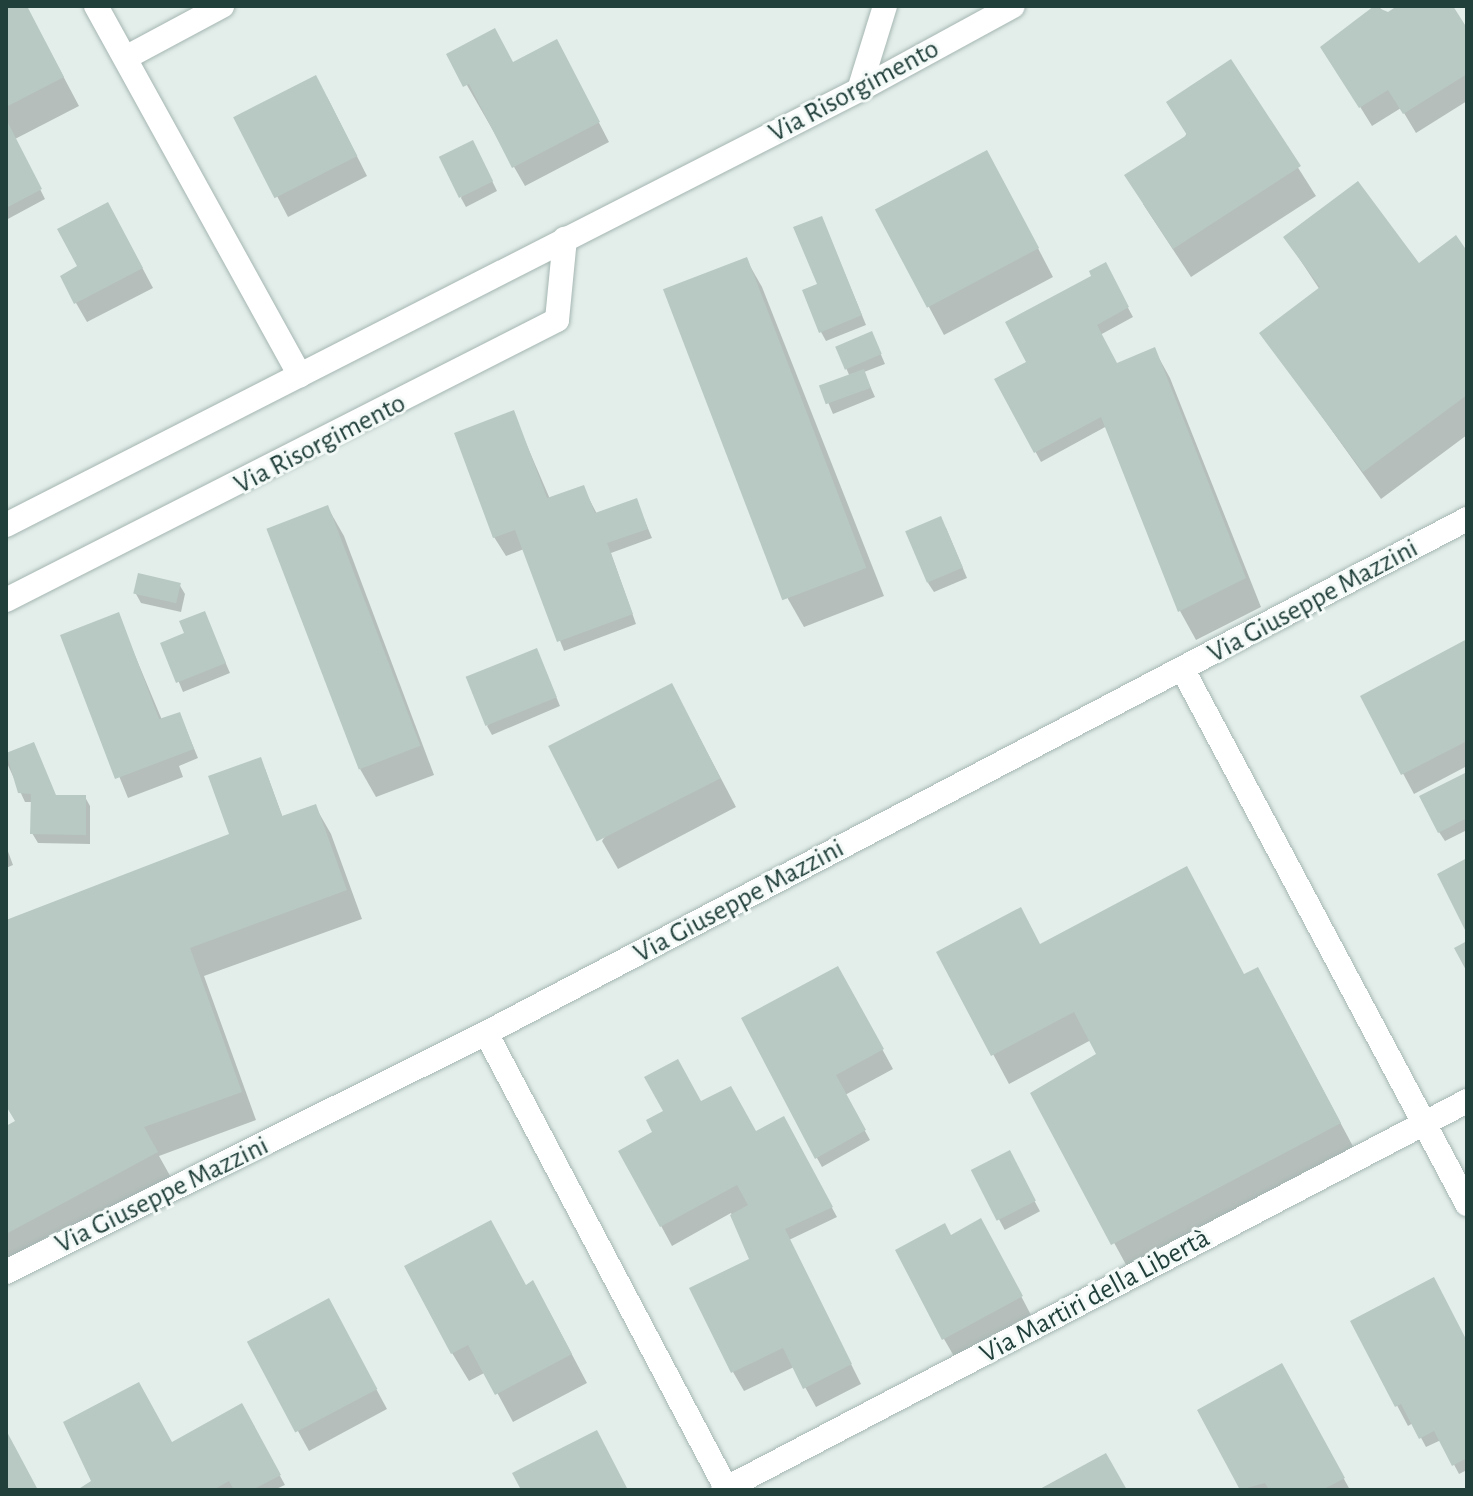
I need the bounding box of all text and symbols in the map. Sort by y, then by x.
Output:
street label: Via Risorgimento [763,32,945,150]
street label: Via Risorgimento [229,386,411,502]
street label: Via Giuseppe Mazzini [1202,531,1424,671]
street label: Via Giuseppe Mazzini [628,831,850,971]
street label: Via Giuseppe Mazzini [50,1129,274,1261]
street label: Via Martiri della Libertà [974,1221,1216,1371]

